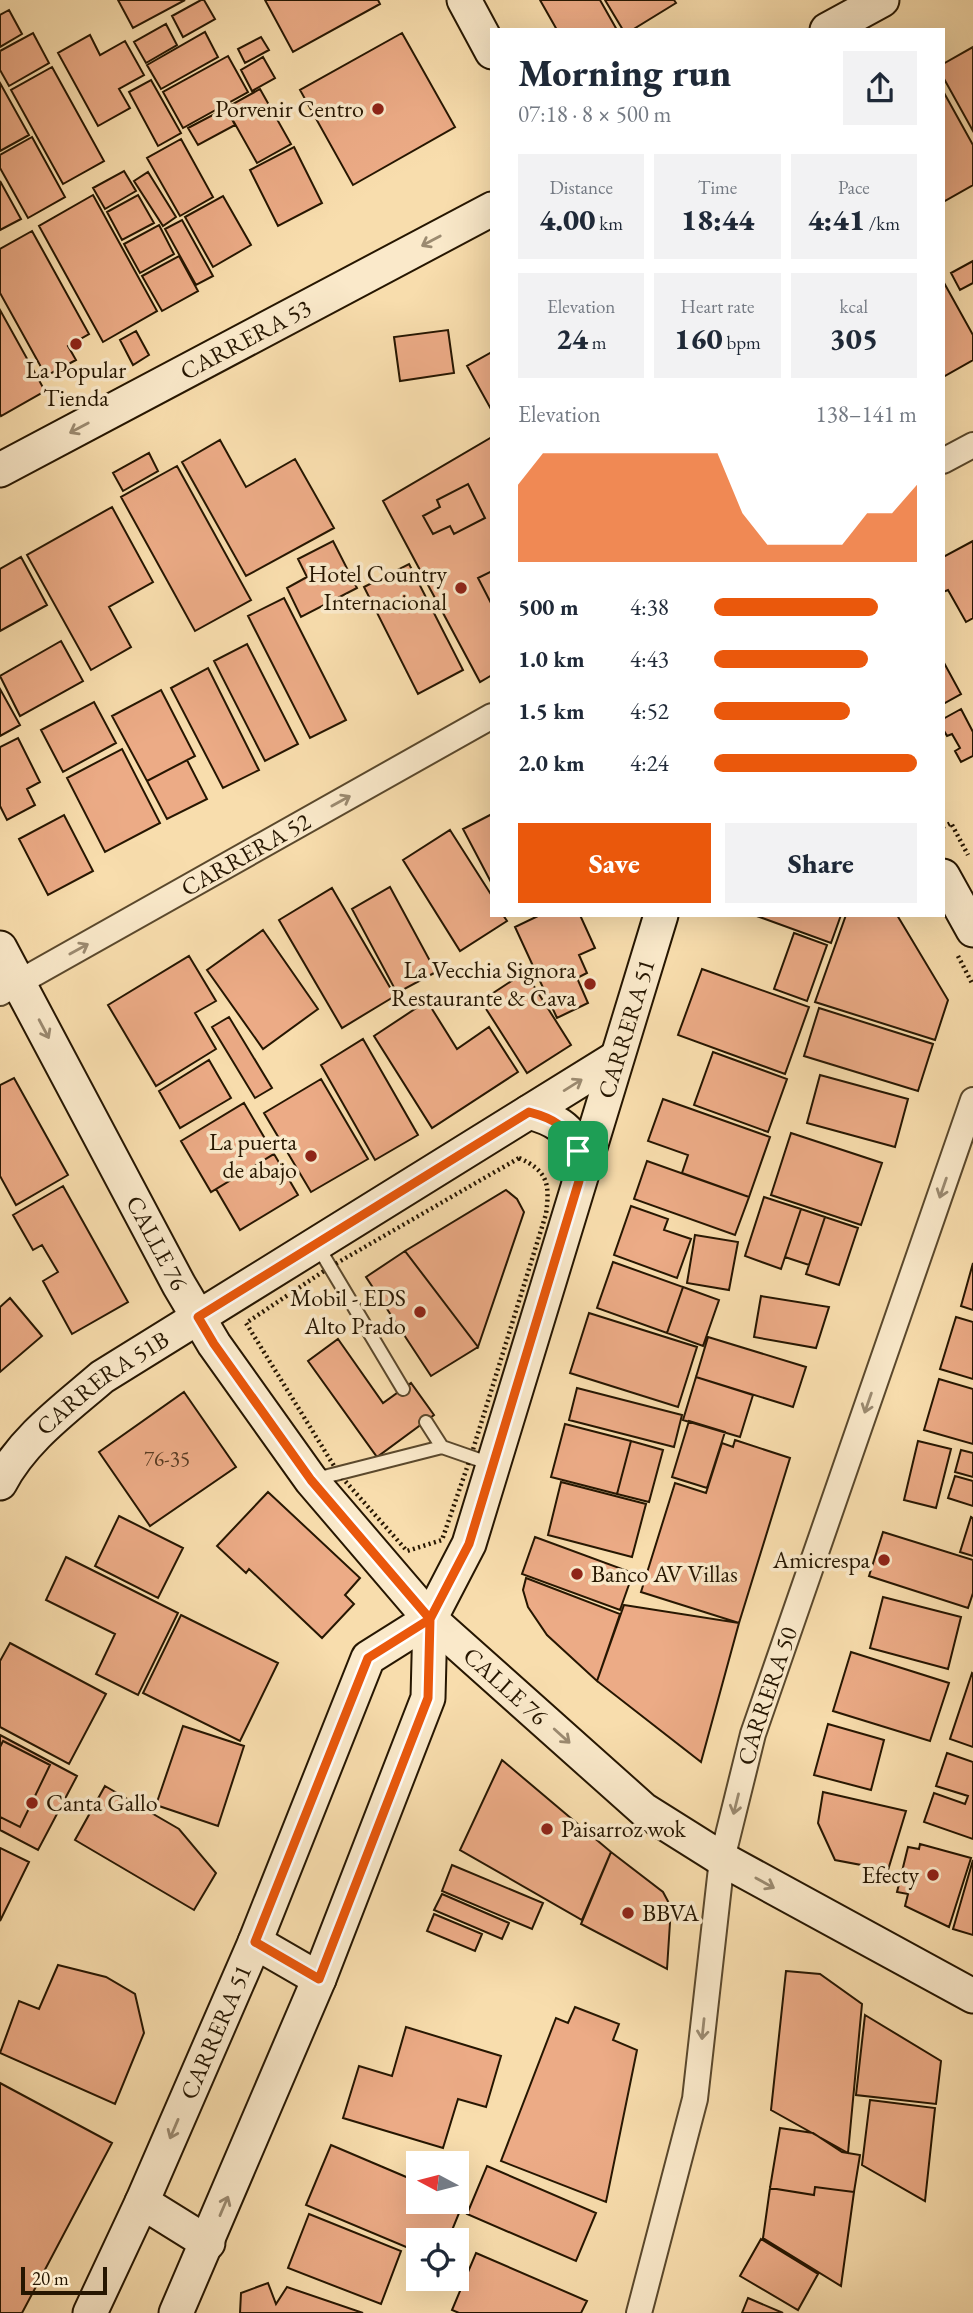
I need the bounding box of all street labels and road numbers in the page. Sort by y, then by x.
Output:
street label: CARRERA 53 [174,292,316,387]
street label: CARRERA 52 [175,805,316,903]
street label: CARRERA 51 [590,955,662,1102]
street label: CALLE 76 [119,1190,195,1296]
street label: CARRERA 51B [29,1323,174,1442]
street label: CARRERA 50 [730,1622,804,1768]
street label: CALLE 76 [457,1640,554,1732]
street label: CARRERA 51 [173,1960,258,2104]

